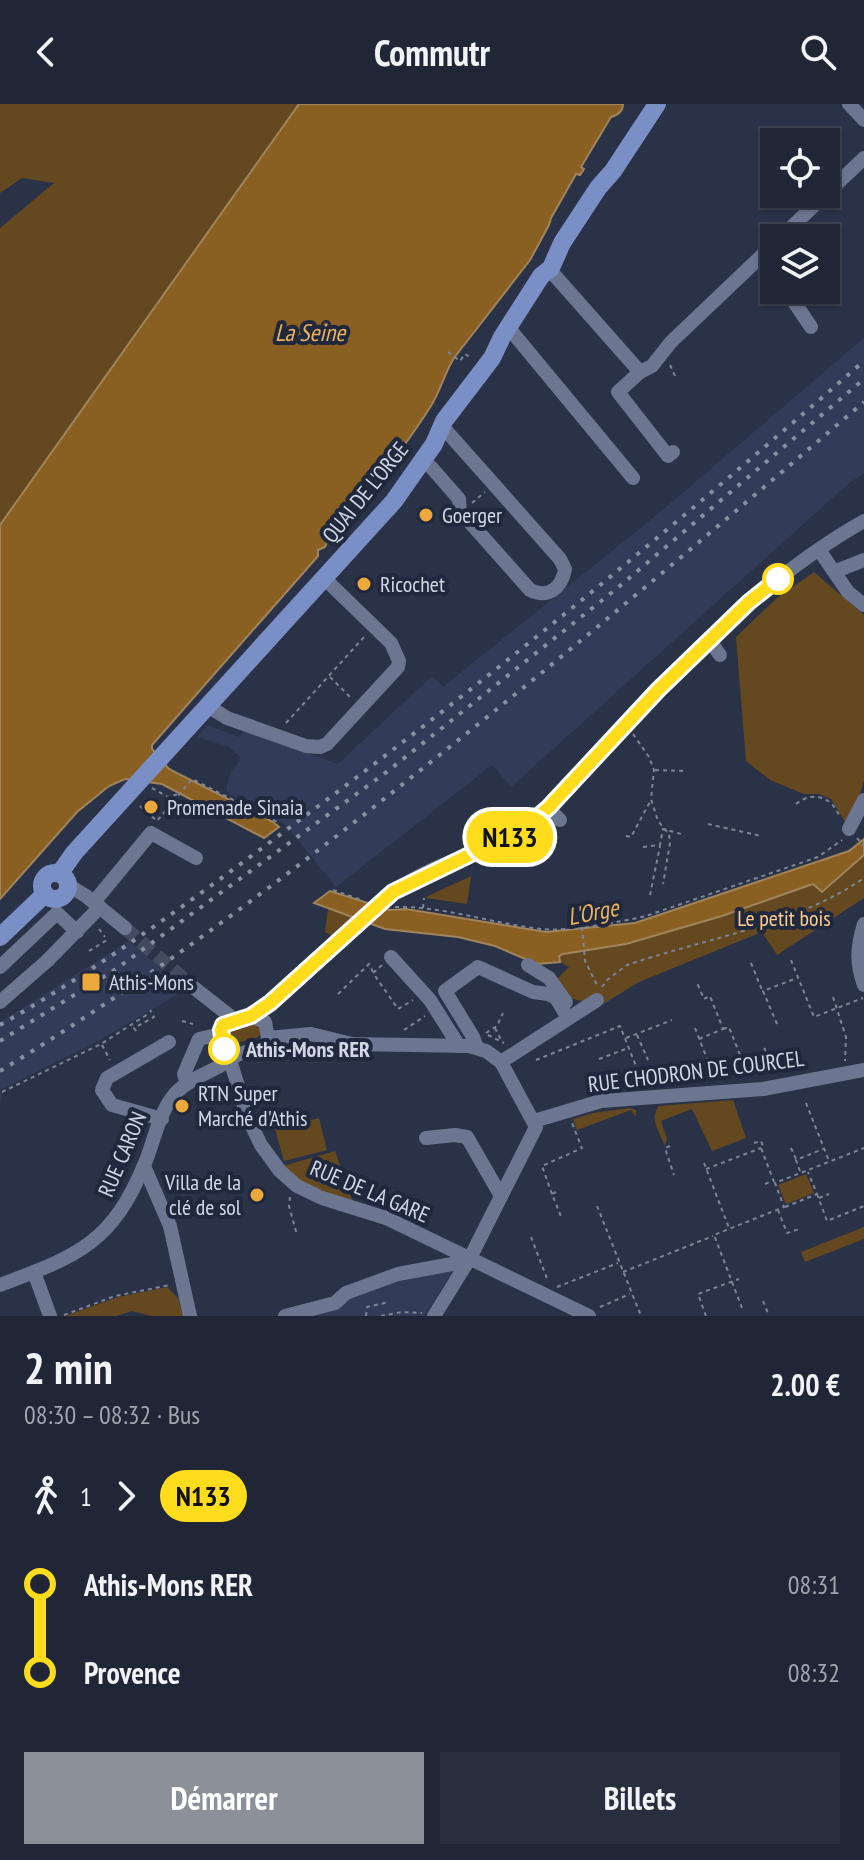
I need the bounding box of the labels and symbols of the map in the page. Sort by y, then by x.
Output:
water label: La Seine [275,317,347,348]
street label: QUAI DE L'ORGE [316,436,414,548]
place label: Goerger [442,501,502,529]
marker: Goerger [417,506,435,524]
unlabelled marker [763,564,793,594]
place label: Ricochet [380,570,445,598]
marker: Ricochet [355,575,373,593]
place label: Promenade Sinaia [167,793,303,821]
marker: Promenade Sinaia [142,798,160,816]
line badge: N133 [454,811,566,863]
water label: L'Orge [565,892,623,932]
park label: Le petit bois [737,904,831,932]
place label: Athis-Mons [109,968,194,996]
marker: Athis-Mons [80,971,102,993]
marker: Athis-Mons RER [209,1034,239,1064]
place label: Athis-Mons RER [245,1035,370,1063]
street label: RUE CHODRON DE COURCEL [586,1044,806,1098]
place label: RTN Super Marché d'Athis [198,1079,307,1132]
marker: RTN Super Marché d'Athis [173,1097,191,1115]
street label: RUE CARON [92,1107,152,1201]
street label: RUE DE LA GARE [306,1153,434,1229]
place label: Villa de la clé de sol [164,1168,242,1221]
marker: Villa de la clé de sol [248,1186,266,1204]

